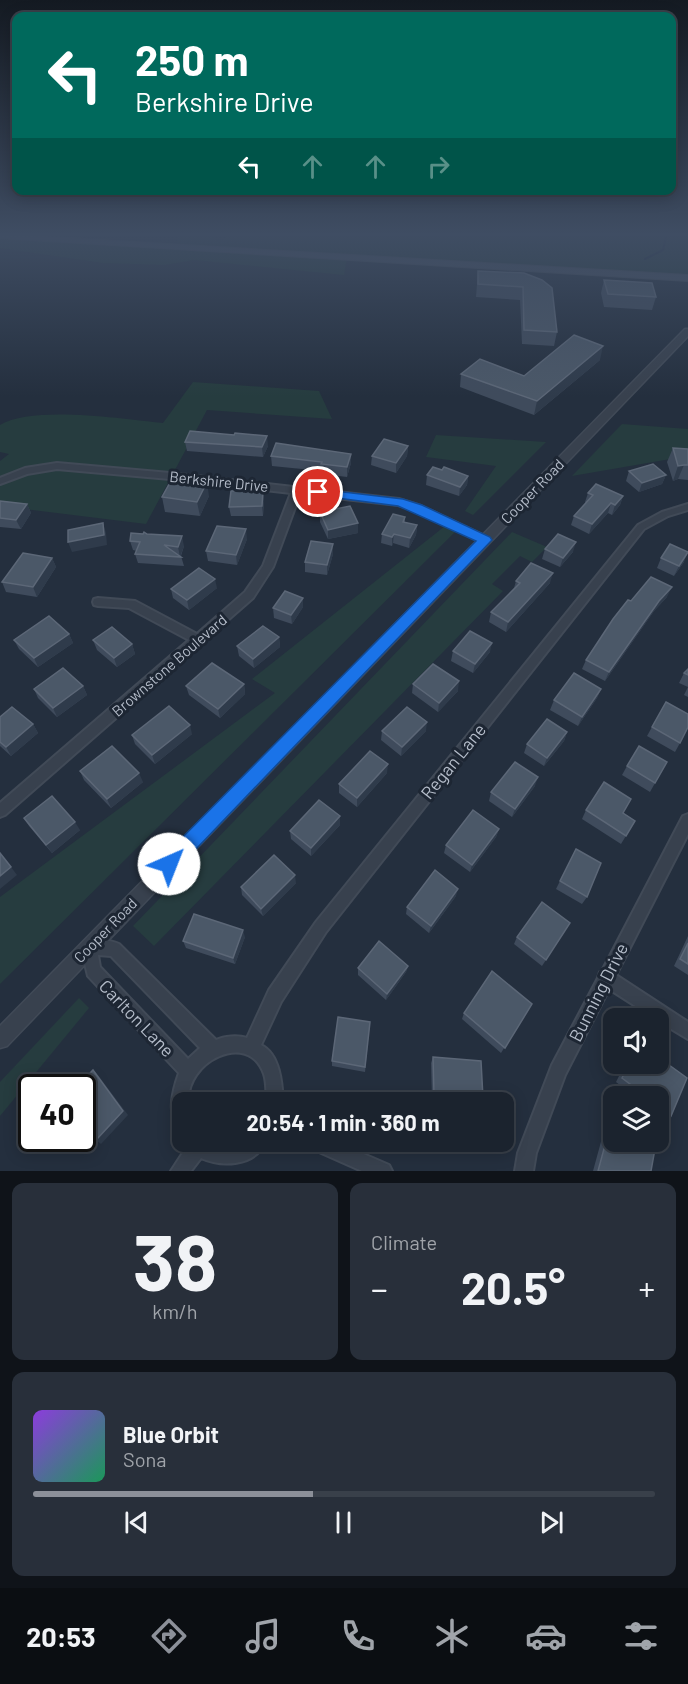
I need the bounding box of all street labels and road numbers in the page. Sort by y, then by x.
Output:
street label: Cooper Road [497,455,567,527]
street label: Berkshire Drive [169,467,269,495]
street label: Brownstone Boulevard [108,610,230,720]
street label: Regan Lane [416,719,490,803]
street label: Cooper Road [70,894,140,966]
street label: Bunning Drive [564,939,632,1045]
street label: Carlton Lane [95,975,179,1061]

